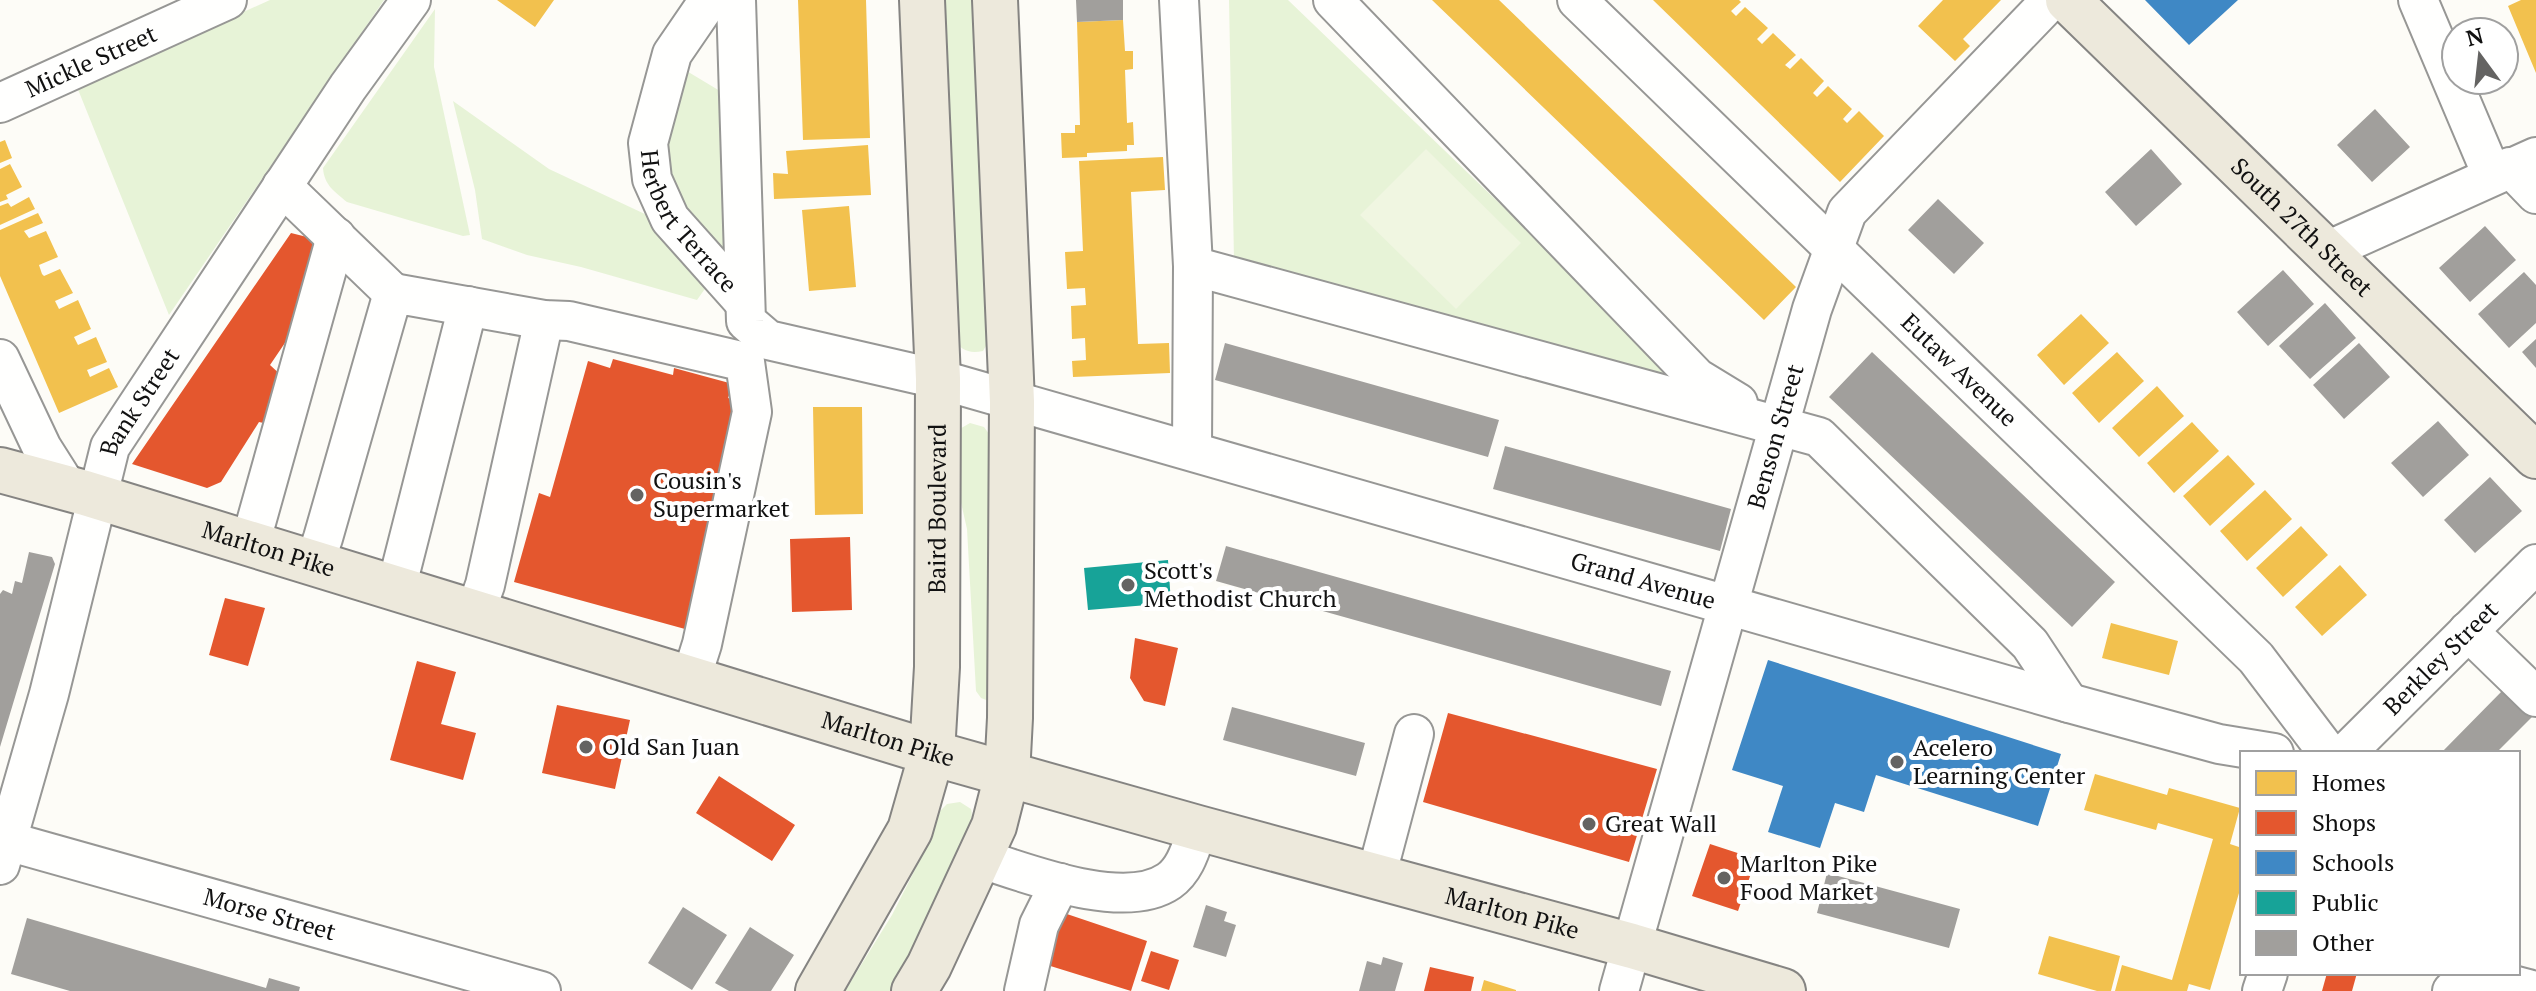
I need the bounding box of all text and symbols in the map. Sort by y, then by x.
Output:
north arrow [2440,16,2520,96]
street label: Mickle Street [20,17,161,104]
text: N [2463,20,2487,52]
street label: Herbert Terrace [634,148,745,299]
street label: South 27th Street [2224,150,2380,303]
street label: Eutaw Avenue [1895,306,2025,433]
street label: Bank Street [92,341,186,458]
street label: Benson Street [1739,360,1811,513]
street label: Baird Boulevard [920,424,953,594]
place label: Cousin's Supermarket [653,464,790,524]
marker: Cousin's Supermarket [628,486,646,504]
street label: Marlton Pike [198,513,339,584]
street label: Grand Avenue [1567,544,1720,616]
place label: Scott's Methodist Church [1144,554,1337,614]
marker: Scott's Methodist Church [1119,576,1137,594]
street label: Berkley Street [2376,594,2505,722]
street label: Marlton Pike [818,703,958,774]
place label: Old San Juan [602,730,740,762]
place label: Acelero Learning Center [1913,731,2086,791]
marker: Old San Juan [577,738,595,756]
legend [2240,751,2520,975]
marker: Acelero Learning Center [1888,753,1906,771]
text: Homes [2312,766,2386,798]
text: Shops [2312,806,2376,838]
place label: Great Wall [1605,807,1717,839]
marker: Great Wall [1580,815,1598,833]
text: Schools [2312,846,2394,878]
place label: Marlton Pike Food Market [1740,847,1877,907]
marker: Marlton Pike Food Market [1715,869,1733,887]
street label: Marlton Pike [1442,879,1583,946]
street label: Morse Street [200,880,340,948]
text: Public [2312,886,2379,918]
text: Other [2312,926,2375,958]

